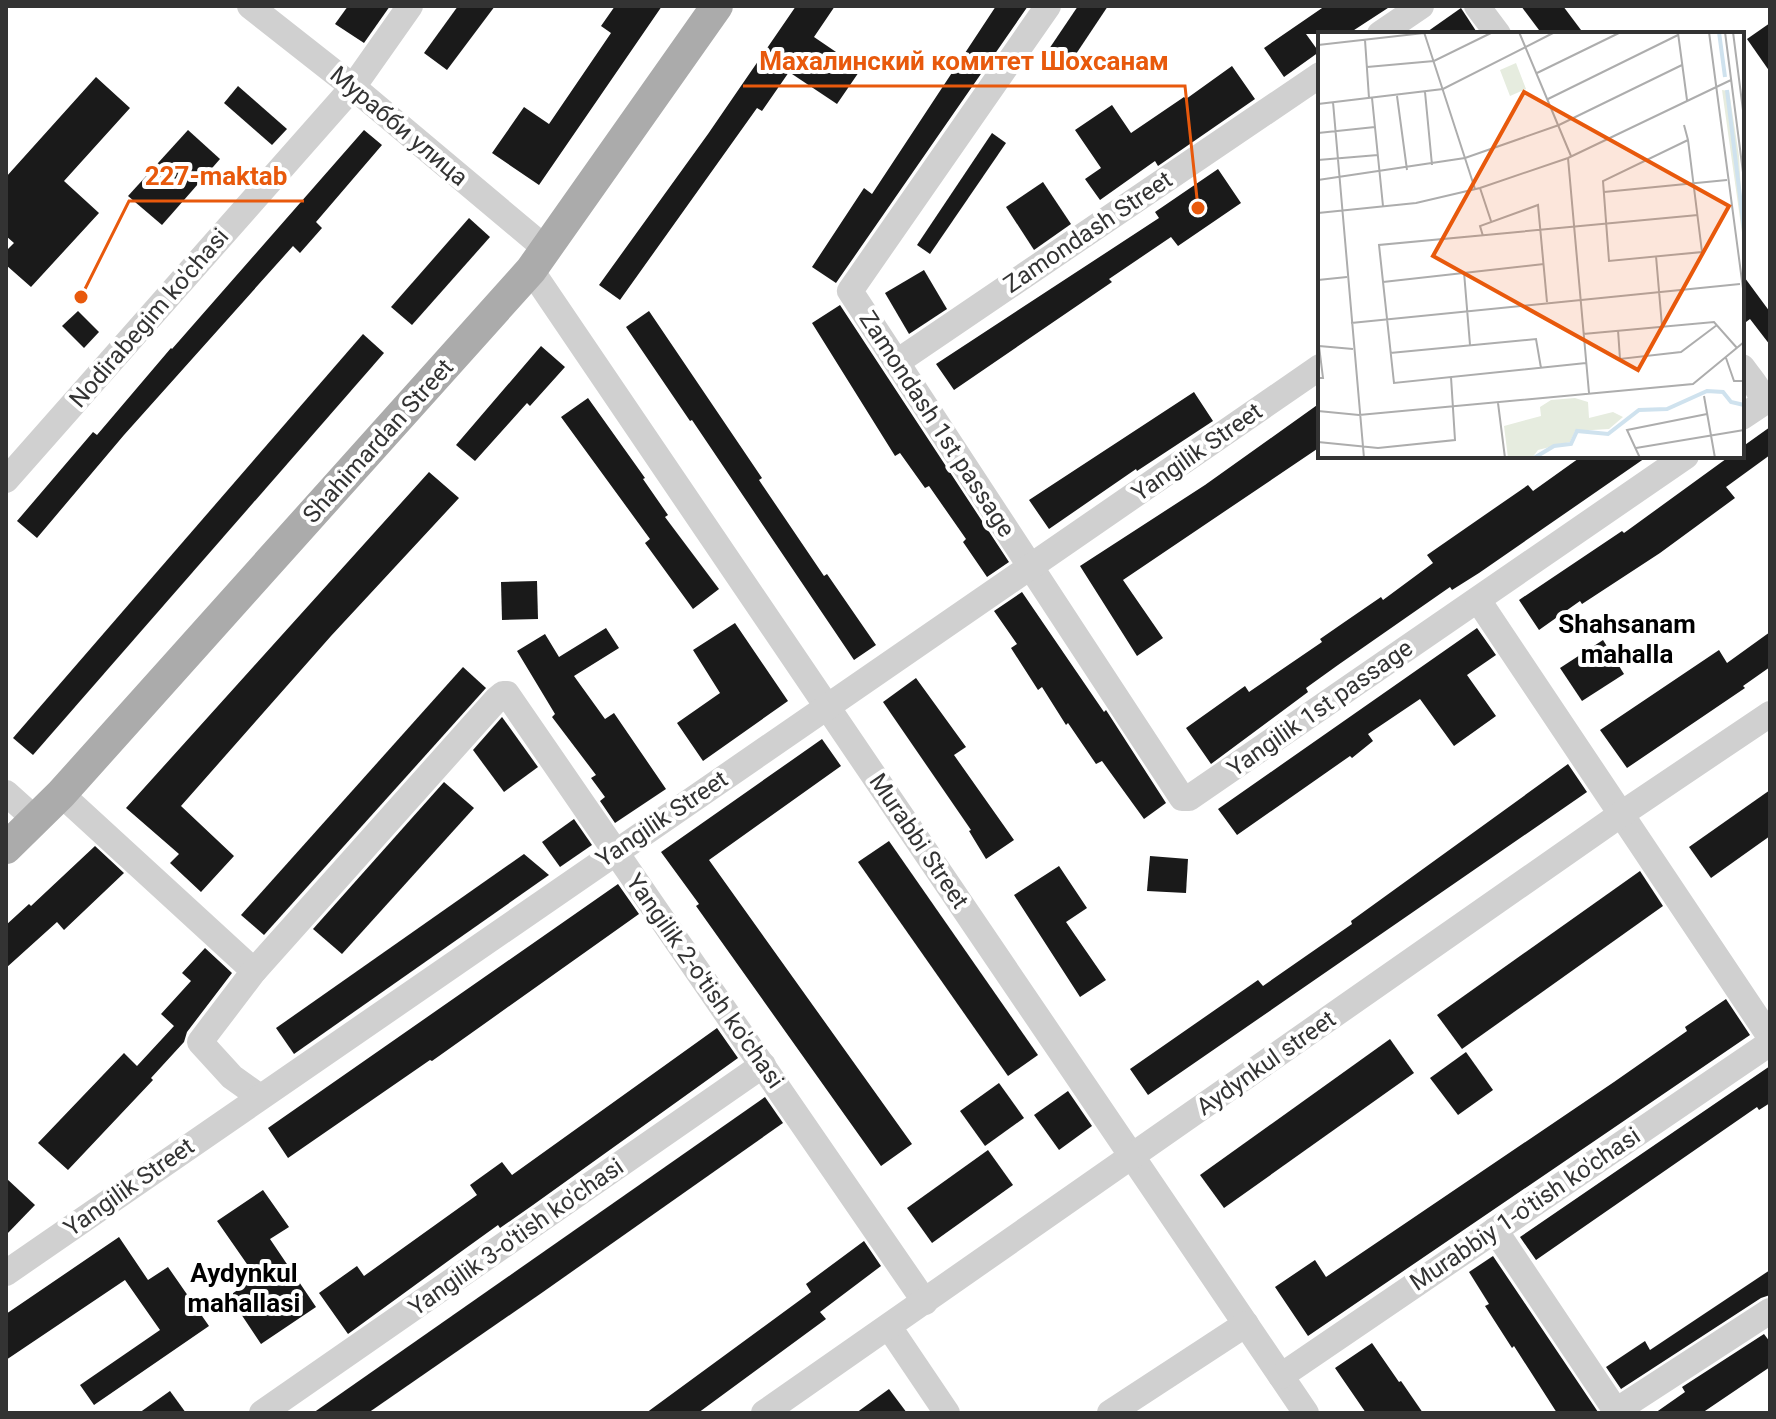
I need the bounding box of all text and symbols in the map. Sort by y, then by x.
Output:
inset map [1318,32,1744,458]
callout: Махалинский комитет Шохcанам [743,36,1185,86]
text: Махалинский комитет Шохcанам [759,46,1169,76]
street label: Мурабби улица [325,60,473,192]
callout: 227-maktab [129,151,304,201]
text: 227-maktab [145,161,287,191]
street label: Zamоndash Street [999,165,1178,299]
street label: Nodirabegim ko'chasi [64,223,234,413]
street label: Zamondash 1st passage [853,306,1021,542]
street label: Shahimardan Street [297,353,459,529]
street label: Yangilik Street [1127,397,1268,507]
district label: Shahsanam mahalla [1558,609,1696,669]
street label: Yangilik 1st passage [1222,634,1418,782]
street label: Yangilik Street [591,765,733,873]
street label: Murabbi Street [864,768,975,914]
street label: Yangilik 2-o'tish ko'chasi [620,868,790,1094]
street label: Aydynkul street [1191,1005,1341,1121]
street label: Murabbiy 1-o'tish ko'chasi [1405,1121,1645,1297]
street label: Yangilik Street [59,1132,200,1242]
street label: Yangilik 3-o'tish ko'chasi [403,1152,629,1322]
district label: Aydynkul mahallasi [188,1258,300,1318]

